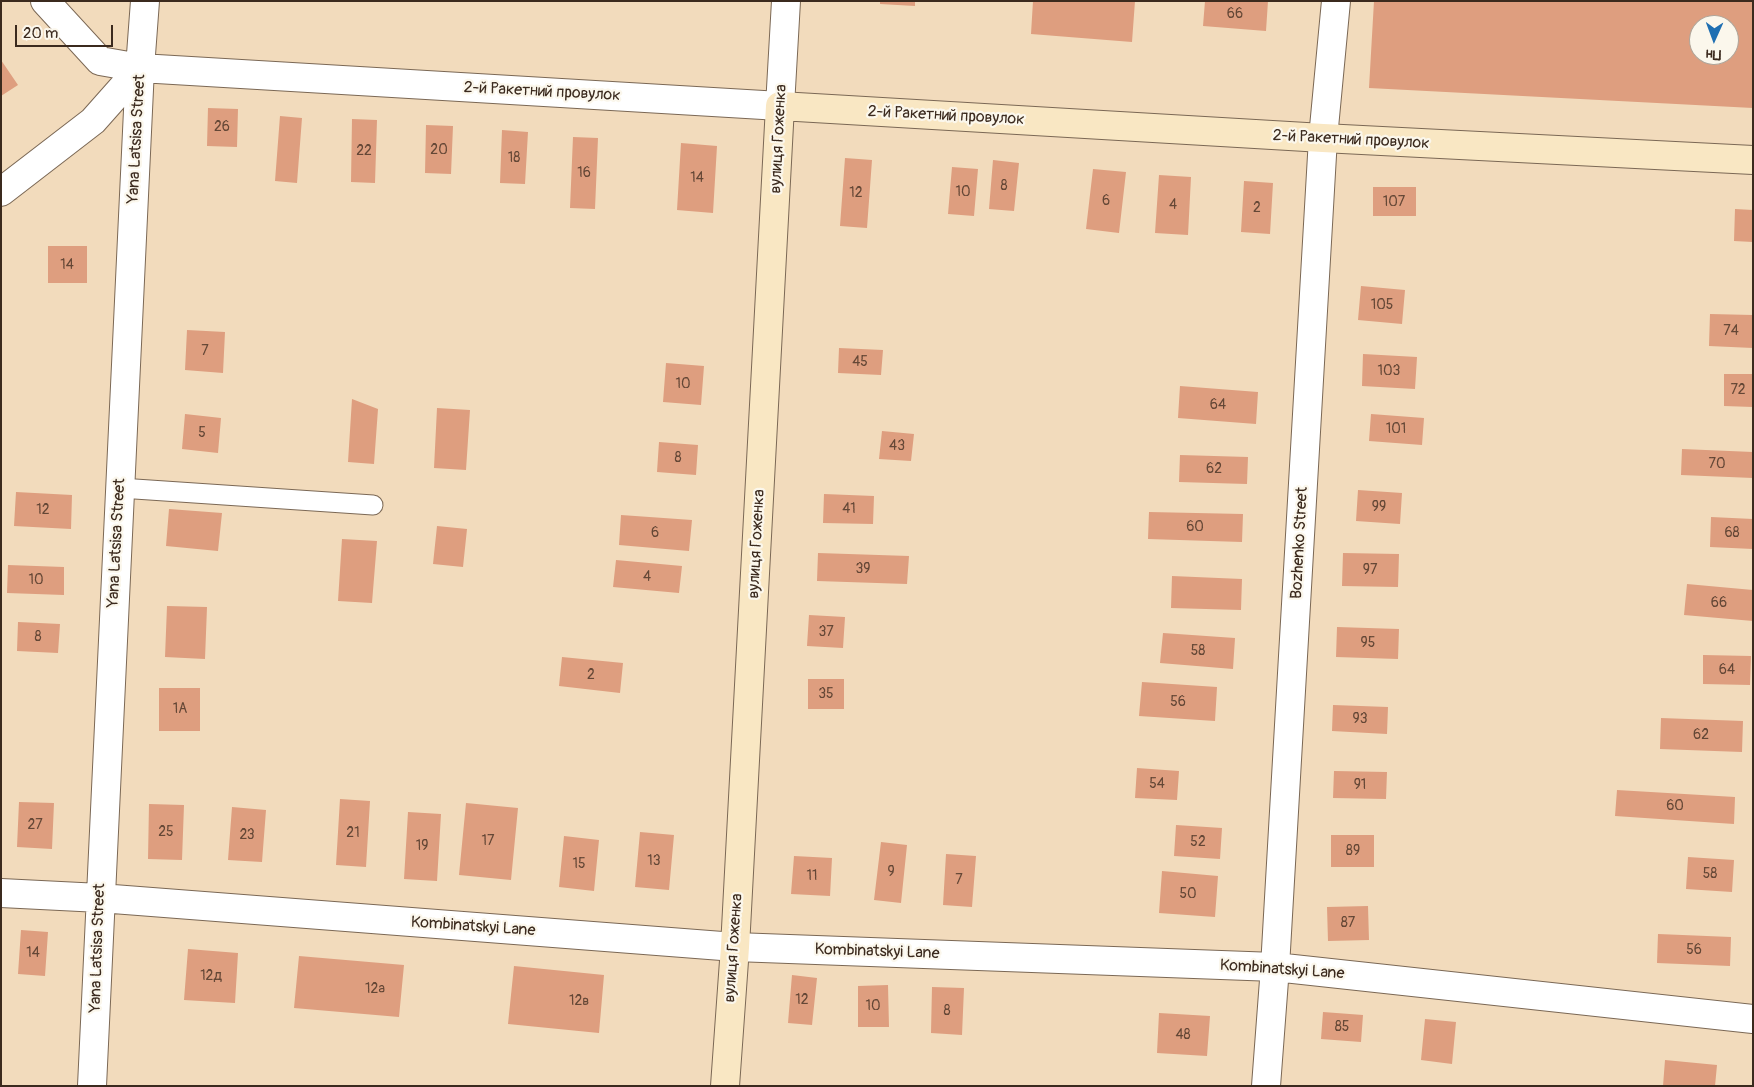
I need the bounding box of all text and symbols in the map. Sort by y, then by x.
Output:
house number: 66 [1227,6,1243,22]
scale bar [18,15,115,47]
north arrow [1689,15,1739,65]
text: 20 m [23,24,58,43]
text: Пн [1706,46,1721,63]
street label: Yana Latsisa Street [124,74,150,204]
street label: 2-й Ракетний провулок [463,78,621,106]
street label: вулиця Гоженка [767,84,791,194]
street label: 2-й Ракетний провулок [867,102,1025,130]
house number: 26 [214,119,230,135]
street label: 2-й Ракетний провулок [1272,126,1430,154]
house number: 20 [430,142,448,158]
house number: 22 [356,143,372,159]
house number: 18 [508,150,520,166]
house number: 16 [577,165,591,181]
house number: 14 [690,170,704,186]
house number: 8 [1000,178,1008,194]
house number: 10 [955,184,971,200]
house number: 12 [849,185,863,201]
house number: 6 [1102,193,1110,209]
house number: 107 [1383,194,1405,210]
house number: 4 [1169,197,1177,213]
house number: 2 [1253,200,1261,216]
house number: 14 [60,257,74,273]
house number: 105 [1371,297,1393,313]
house number: 74 [1723,323,1739,339]
house number: 7 [201,343,209,359]
house number: 45 [852,354,868,370]
house number: 103 [1378,363,1400,379]
house number: 10 [675,376,691,392]
house number: 72 [1730,382,1746,398]
house number: 64 [1210,397,1226,413]
house number: 101 [1386,421,1406,437]
house number: 5 [198,425,206,441]
house number: 43 [889,438,905,454]
house number: 8 [674,450,682,466]
house number: 70 [1709,456,1725,472]
house number: 62 [1206,461,1222,477]
street label: Yana Latsisa Street [104,478,130,608]
street label: Bozhenko Street [1287,486,1313,600]
street label: вулиця Гоженка [745,489,769,599]
house number: 99 [1372,499,1386,515]
house number: 41 [842,501,856,517]
house number: 12 [36,502,50,518]
house number: 60 [1186,519,1204,535]
house number: 6 [651,525,659,541]
house number: 68 [1724,525,1740,541]
house number: 39 [855,561,871,577]
house number: 97 [1363,562,1377,578]
house number: 4 [643,569,651,585]
house number: 10 [28,572,44,588]
house number: 66 [1711,595,1727,611]
house number: 37 [818,624,834,640]
house number: 8 [34,629,42,645]
house number: 95 [1361,635,1375,651]
house number: 58 [1191,643,1205,659]
house number: 64 [1719,662,1735,678]
house number: 2 [587,667,595,683]
house number: 35 [818,686,834,702]
house number: 56 [1170,694,1186,710]
house number: 1А [173,701,187,717]
house number: 93 [1352,711,1368,727]
house number: 62 [1693,727,1709,743]
house number: 54 [1149,776,1165,792]
house number: 91 [1354,777,1366,793]
house number: 60 [1666,798,1684,814]
house number: 27 [27,817,43,833]
house number: 25 [158,824,174,840]
house number: 21 [346,825,360,841]
house number: 23 [239,827,255,843]
house number: 17 [482,833,494,849]
house number: 52 [1190,834,1206,850]
house number: 19 [416,838,428,854]
house number: 89 [1346,843,1360,859]
house number: 13 [647,853,661,869]
house number: 15 [572,856,586,872]
house number: 9 [887,864,895,880]
house number: 58 [1703,866,1717,882]
house number: 11 [807,868,817,884]
house number: 7 [955,872,963,888]
street label: Yana Latsisa Street [86,883,110,1013]
house number: 50 [1179,886,1197,902]
street label: вулиця Гоженка [721,893,747,1003]
street label: Kombinatskyi Lane [410,913,536,941]
house number: 87 [1341,915,1355,931]
street label: Kombinatskyi Lane [814,940,940,964]
house number: 56 [1686,942,1702,958]
house number: 14 [26,945,40,961]
street label: Kombinatskyi Lane [1219,956,1345,984]
house number: 12д [200,968,222,984]
house number: 12а [365,981,385,997]
house number: 12 [795,992,809,1008]
house number: 12в [569,993,589,1009]
house number: 10 [865,998,881,1014]
house number: 8 [943,1003,951,1019]
house number: 85 [1335,1019,1349,1035]
house number: 48 [1175,1027,1191,1043]

